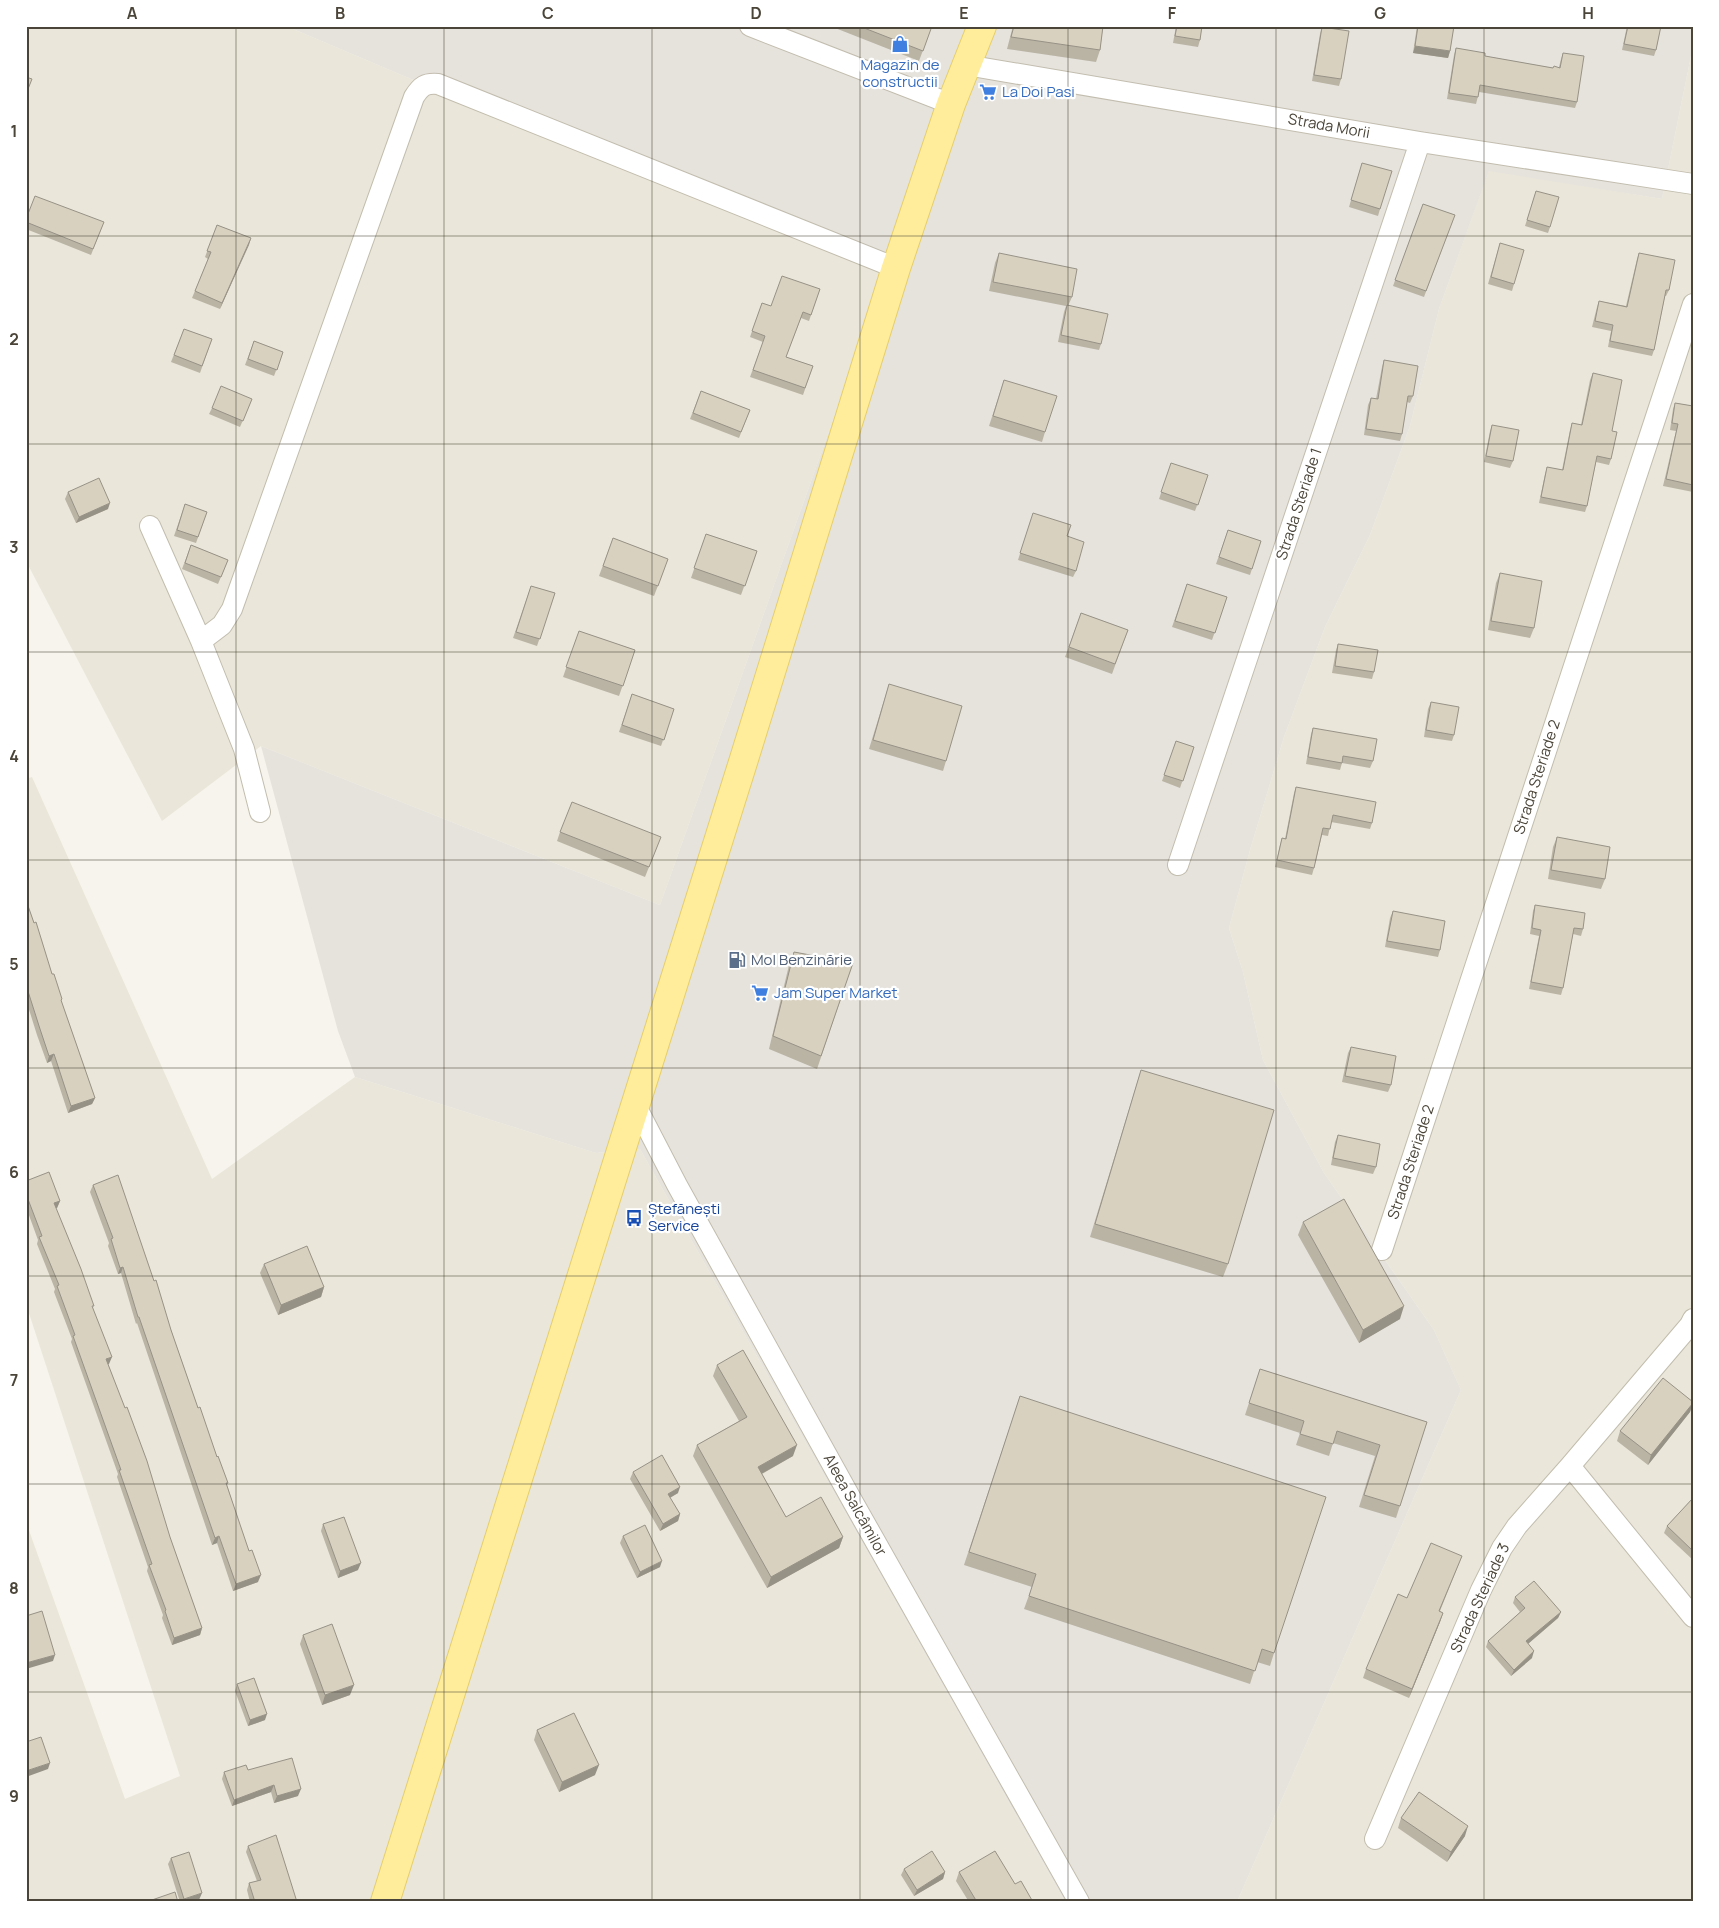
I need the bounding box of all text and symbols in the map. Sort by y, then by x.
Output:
text: A [127,2,138,24]
text: B [335,2,345,24]
text: C [542,2,554,24]
text: D [750,2,762,24]
text: E [959,2,969,24]
text: F [1168,2,1177,24]
text: G [1374,2,1386,24]
text: H [1582,2,1594,24]
shop icon: Magazin de constructii [890,34,910,54]
place label: Magazin de constructii [860,54,940,92]
place label: La Doi Pasi [1002,81,1075,102]
supermarket icon: La Doi Pasi [978,82,998,102]
street label: Strada Morii [1286,108,1372,143]
text: 1 [10,120,18,142]
text: 2 [9,328,19,350]
street label: Strada Steriade 1 [1271,445,1326,562]
text: 3 [9,536,19,558]
street label: Strada Steriade 2 [1508,717,1565,837]
text: 4 [9,745,19,767]
place label: Mol Benzinărie [751,949,852,970]
fuel station icon: Mol Benzinărie [727,950,747,970]
text: 5 [9,953,19,975]
place label: Jam Super Market [774,982,898,1003]
supermarket icon: Jam Super Market [750,983,770,1003]
street label: Strada Steriade 2 [1382,1102,1439,1222]
text: 6 [9,1161,19,1183]
place label: Ștefănești Service [648,1198,720,1236]
bus stop icon: Ștefănești Service [624,1208,644,1228]
text: 7 [10,1369,18,1391]
street label: Aleea Salcâmilor [819,1450,892,1560]
street label: Strada Steriade 3 [1445,1539,1514,1656]
text: 8 [9,1577,19,1599]
text: 9 [9,1785,19,1807]

